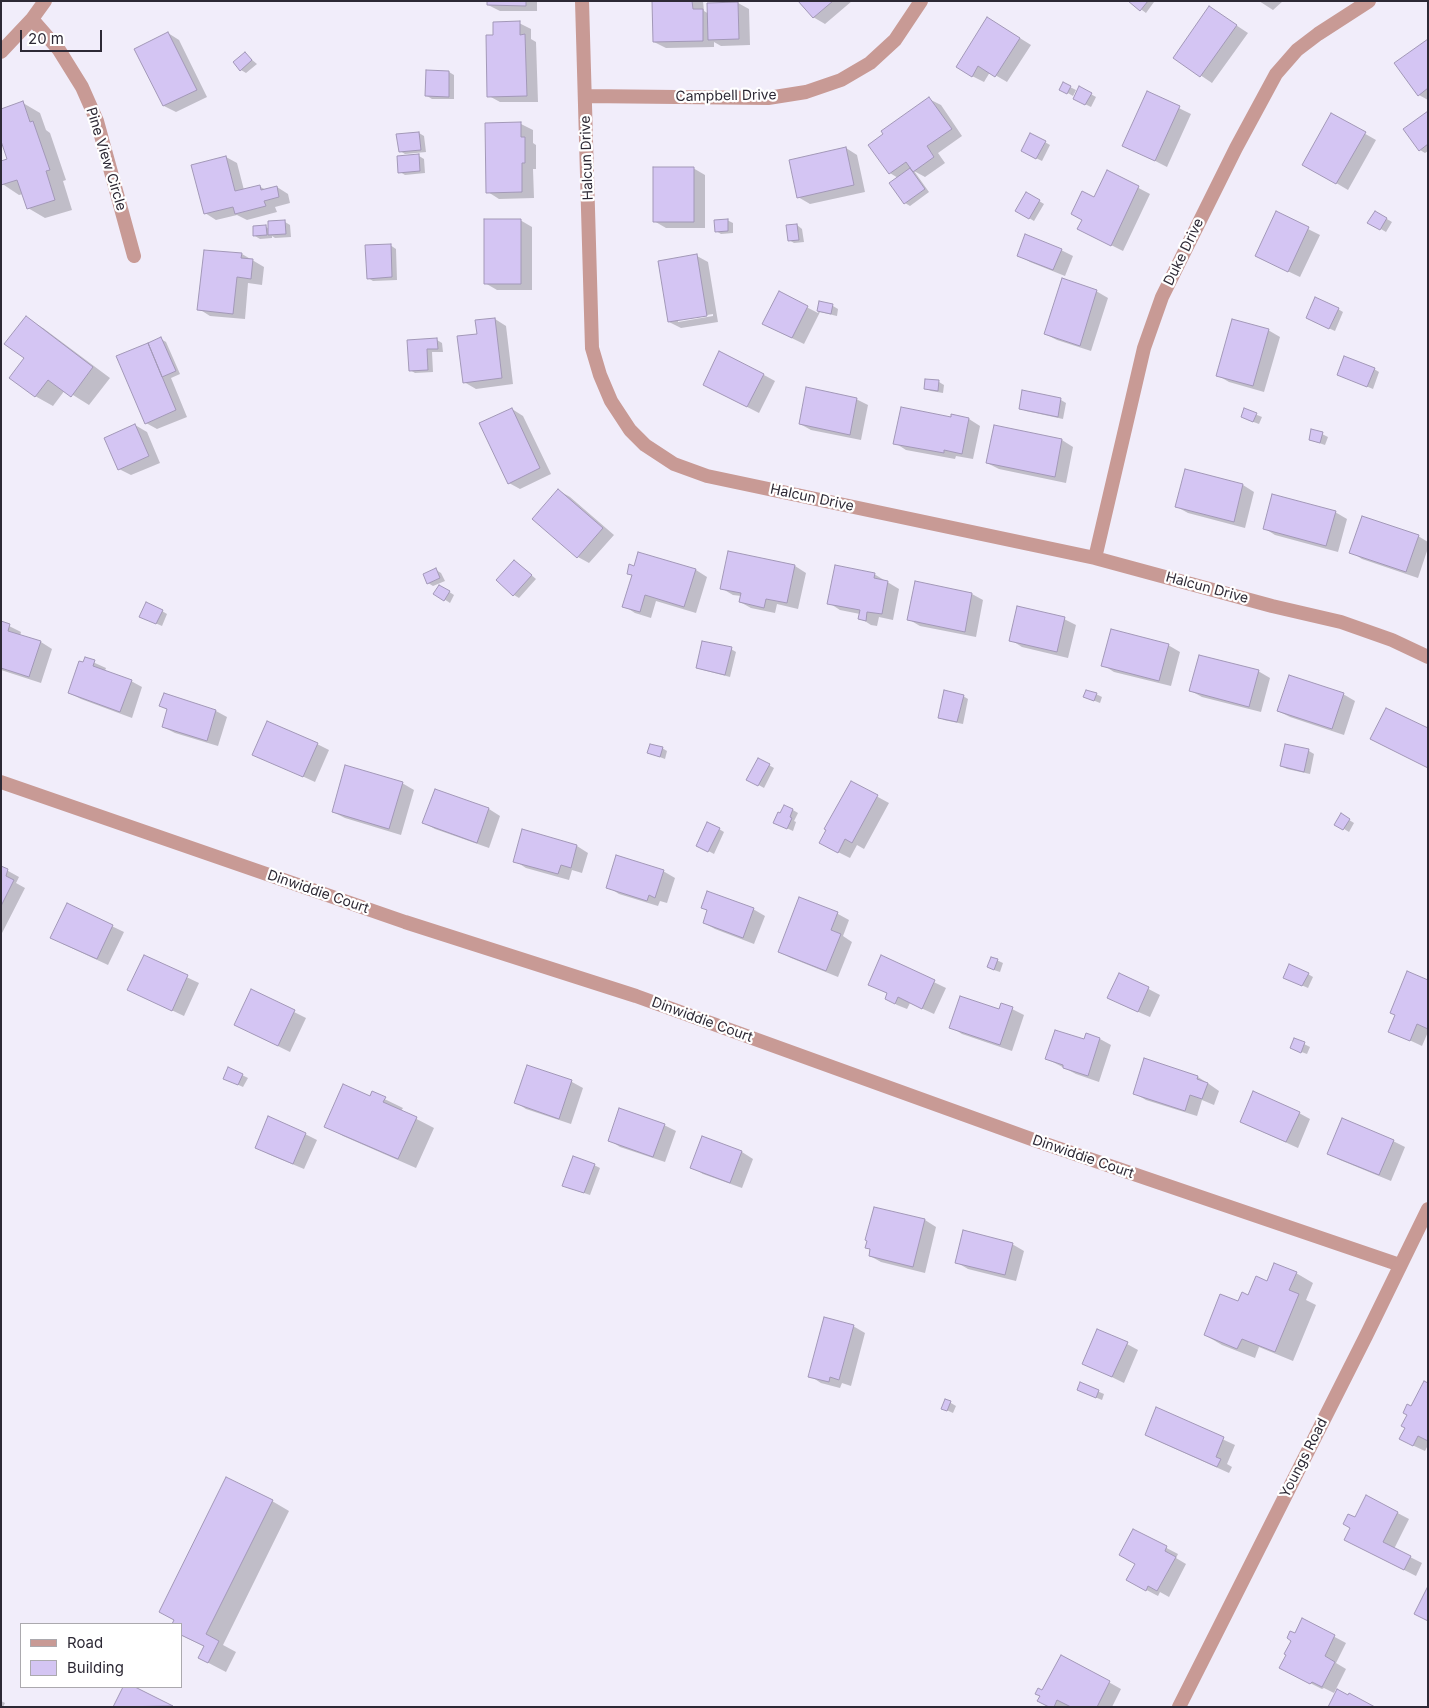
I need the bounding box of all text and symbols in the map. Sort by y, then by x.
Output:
scale bar [22,20,105,52]
text: 20 m [28,29,64,48]
street label: Campbell Drive [675,87,777,105]
street label: Pine View Circle [82,105,130,213]
street label: Halcun Drive [577,115,597,201]
street label: Duke Drive [1161,216,1207,288]
street label: Halcun Drive [769,481,855,515]
street label: Halcun Drive [1164,569,1250,607]
street label: Dinwiddie Court [265,867,371,917]
street label: Dinwiddie Court [649,994,755,1046]
street label: Dinwiddie Court [1030,1132,1136,1182]
street label: Youngs Road [1277,1415,1331,1501]
legend [20,1623,182,1688]
text: Road [67,1633,103,1652]
text: Building [67,1658,124,1677]

